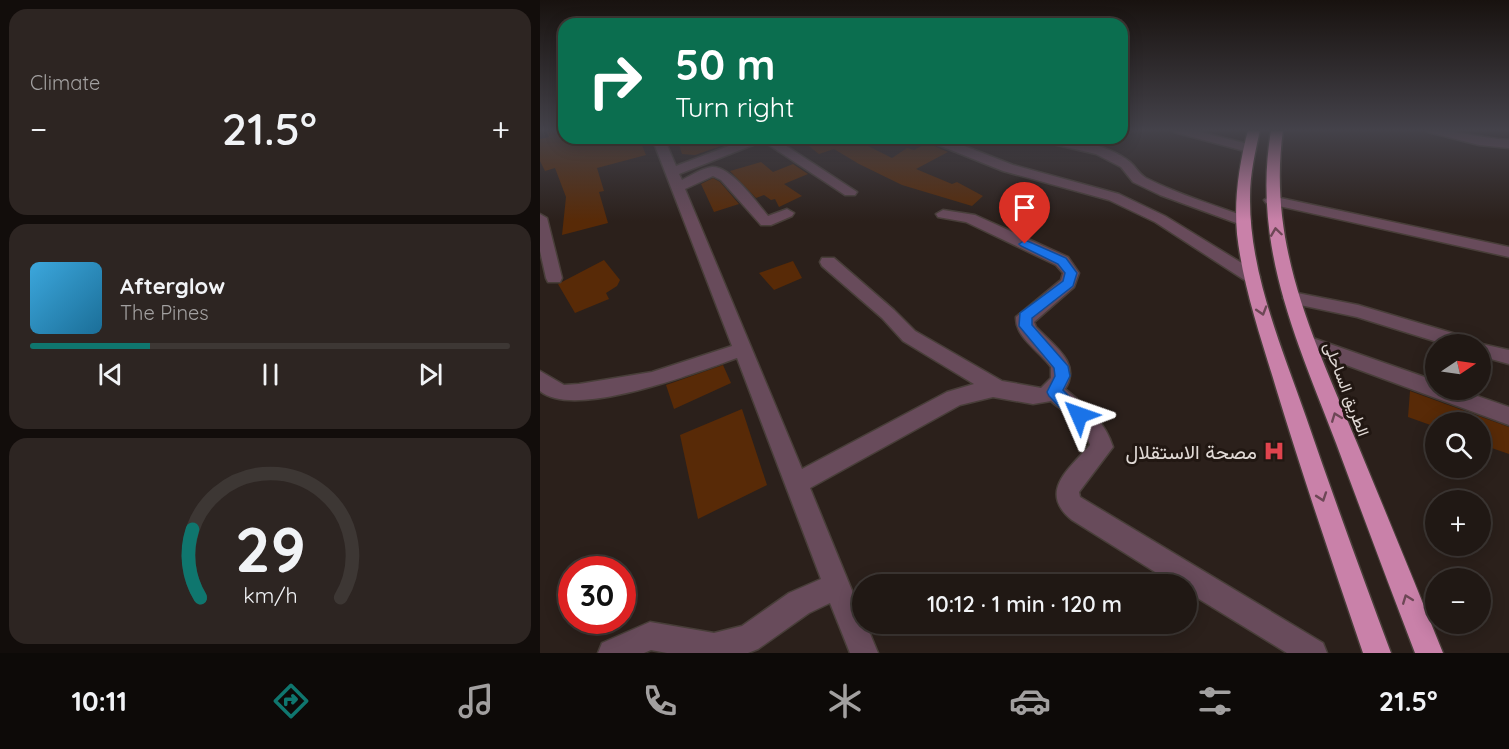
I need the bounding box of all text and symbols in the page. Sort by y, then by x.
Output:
text: 50 m [675,38,775,91]
icon: right [576,42,654,120]
text: Climate [30,70,100,95]
text: Turn right [675,90,794,124]
text: 21.5° [222,100,317,156]
text: − [30,108,47,149]
text: + [491,108,510,149]
pin [999,182,1050,244]
icon: arrive [1008,191,1041,224]
one-way arrow [1270,228,1282,237]
text: Afterglow [120,272,225,300]
text: The Pines [120,300,209,325]
one-way arrow [1255,305,1267,316]
north arrow [1425,334,1491,400]
map controls [1425,334,1491,634]
street label: الطريق الساحلى [1319,339,1374,439]
icon: previous [94,358,127,391]
icon: pause [254,358,287,391]
icon: next [414,358,447,391]
position arrow [1047,383,1111,447]
one-way arrow [1331,412,1343,423]
button: search [1425,412,1491,478]
place label: مصحة الاستقلال [1125,439,1257,464]
hospital icon: مصحة الاستقلال [1262,439,1286,463]
button: + [1425,490,1491,556]
one-way arrow [1314,491,1327,502]
text: 29 [235,510,305,588]
speed limit sign: 30 [558,556,636,634]
button: − [1425,568,1491,634]
text: km/h [243,583,297,609]
text: 10:12 · 1 min · 120 m [927,590,1122,618]
one-way arrow [1402,594,1415,604]
icon: directions [270,680,312,722]
icon: music [455,680,497,722]
icon: phone [639,680,681,722]
icon: climate [824,680,866,722]
icon: car [1009,680,1051,722]
icon: filters [1194,680,1236,722]
text: 10:11 [71,684,127,718]
text: 21.5° [1379,684,1438,718]

